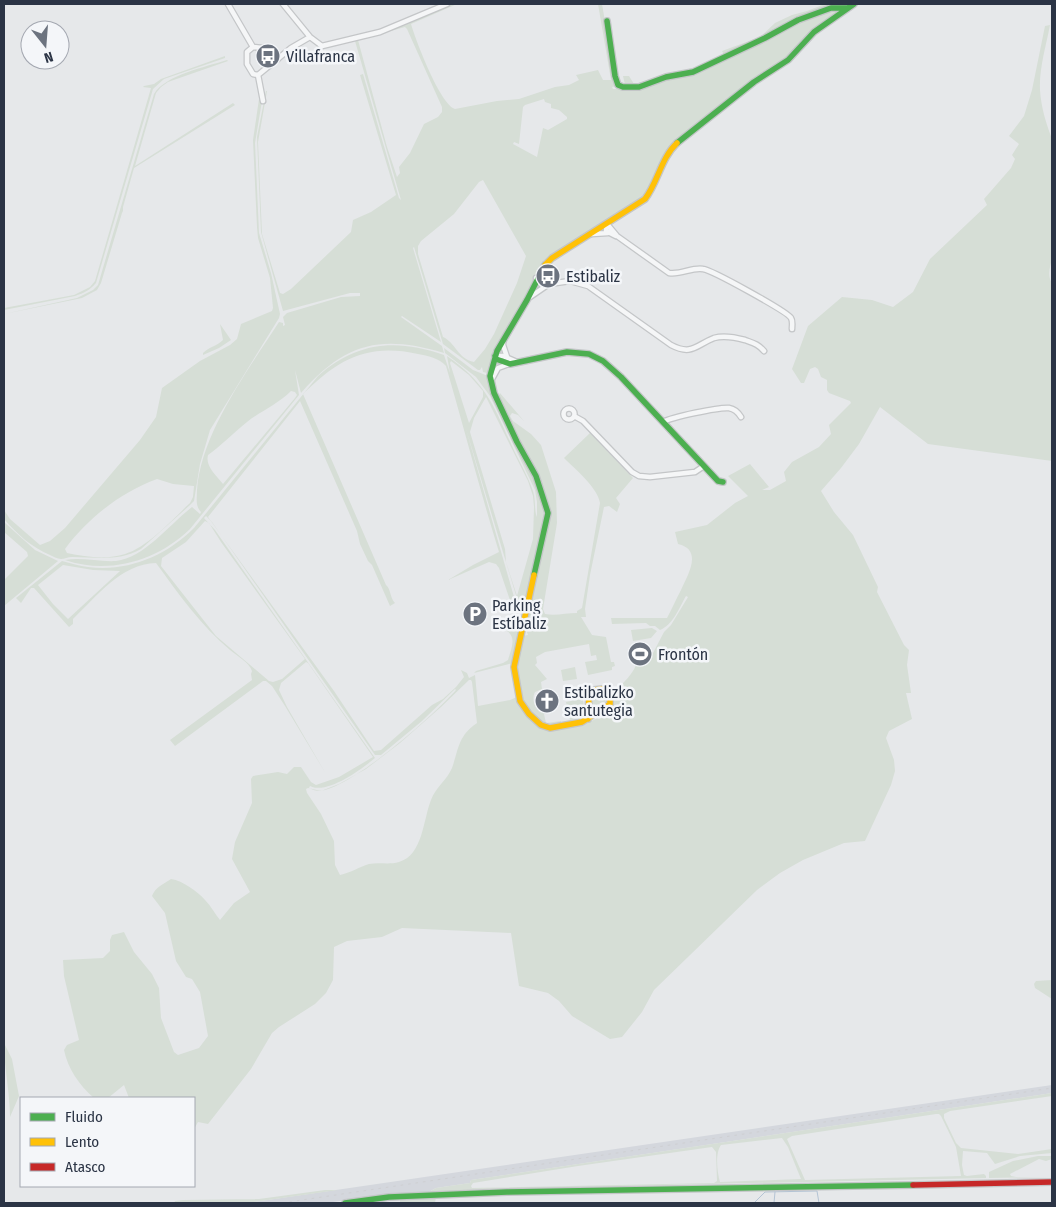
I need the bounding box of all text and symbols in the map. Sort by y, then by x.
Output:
north arrow [20,20,70,70]
bus stop icon: Villafranca [255,43,281,69]
place label: Villafranca [286,47,355,66]
text: N [42,48,55,66]
bus stop icon: Estibaliz [535,263,561,289]
place label: Estibaliz [566,267,620,286]
place label: Parking Estíbaliz [492,596,546,633]
parking icon: Parking Estíbaliz [462,601,488,627]
sports icon: Frontón [627,641,653,667]
place label: Frontón [658,645,708,664]
place label: Estibalizko santutegia [564,683,634,720]
church icon: Estibalizko santutegia [534,688,560,714]
legend [20,1097,195,1187]
text: Fluido [65,1108,103,1126]
text: Lento [65,1133,99,1151]
text: Atasco [65,1158,105,1176]

